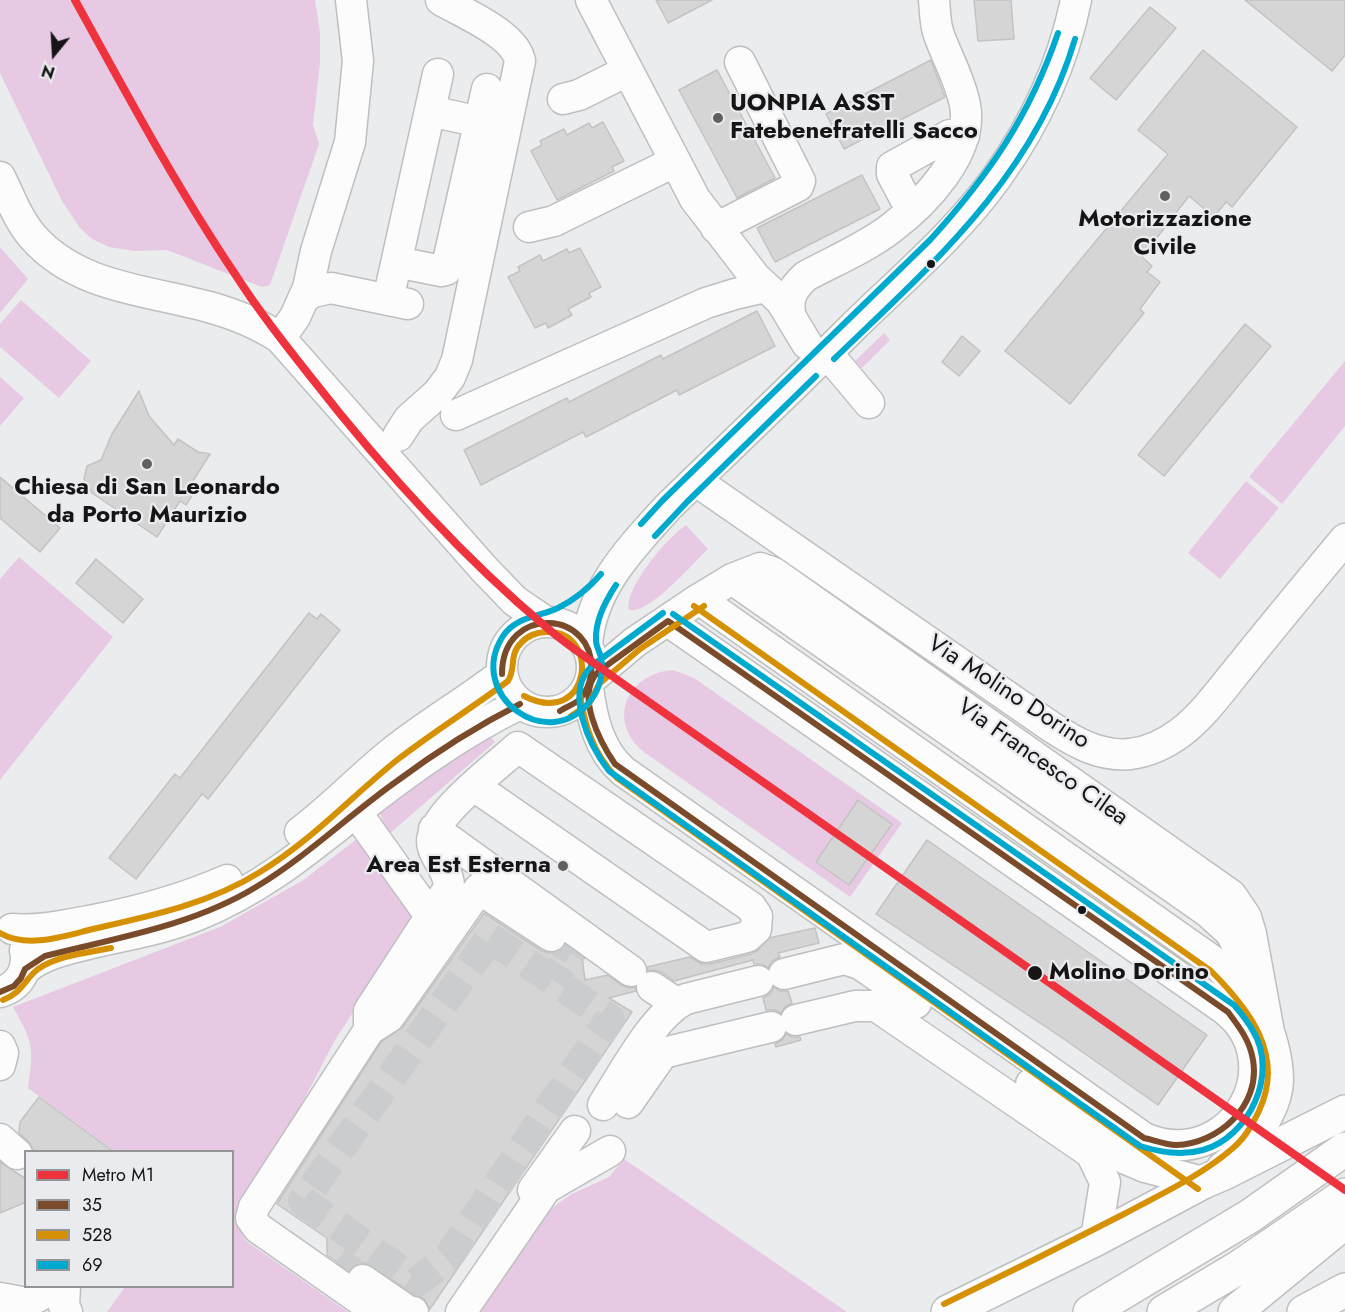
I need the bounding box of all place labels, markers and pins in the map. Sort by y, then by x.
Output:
place label: UONPIA ASST Fatebenefratelli Sacco [730,90,978,146]
marker: UONPIA ASST Fatebenefratelli Sacco [711,111,725,125]
marker: Motorizzazione Civile [1158,189,1172,203]
place label: Motorizzazione Civile [1078,206,1252,262]
unlabelled marker [925,258,937,270]
marker: Chiesa di San Leonardo da Porto Maurizio [140,457,154,471]
place label: Chiesa di San Leonardo da Porto Maurizio [14,474,280,530]
place label: Area Est Esterna [366,852,551,880]
marker: Area Est Esterna [556,859,570,873]
unlabelled marker [1076,904,1088,916]
place label: Molino Dorino [1049,959,1209,987]
marker: Molino Dorino [1026,964,1044,982]

